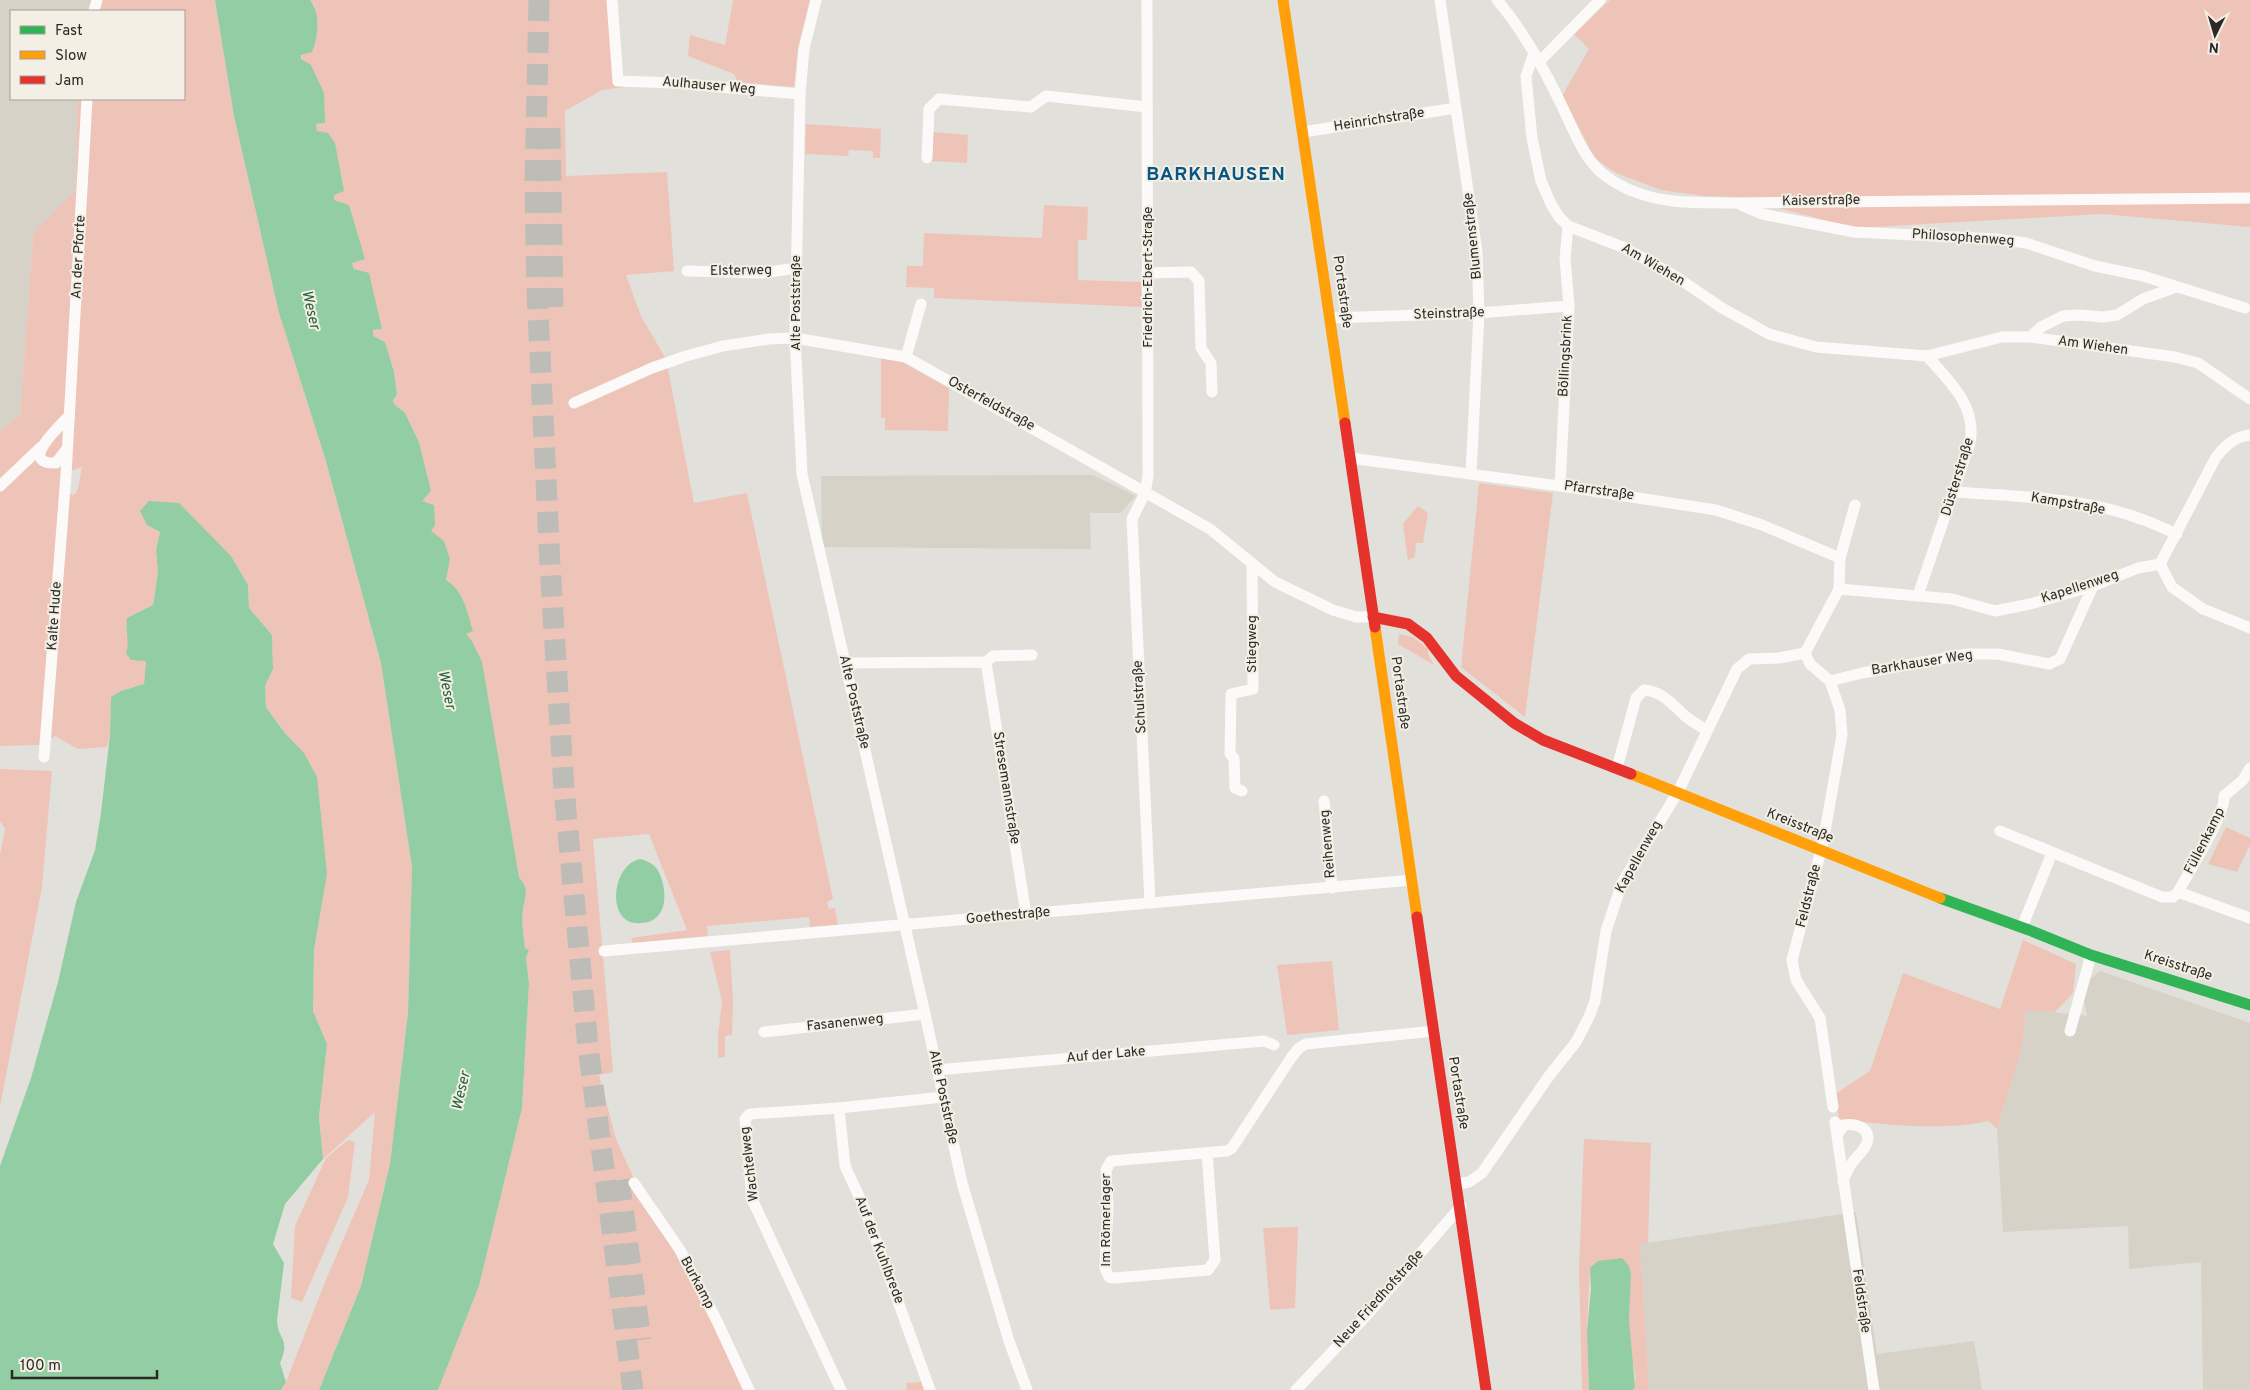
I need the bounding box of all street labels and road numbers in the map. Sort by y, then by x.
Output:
street label: Aulhauser Weg [661,73,757,99]
street label: Heinrichstraße [1332,104,1426,136]
street label: Blumenstraße [1460,192,1486,280]
street label: Kaiserstraße [1782,192,1860,210]
street label: Friedrich-Ebert-Straße [1140,206,1157,348]
street label: An der Pforte [68,215,90,299]
street label: Philosophenweg [1911,226,2015,250]
street label: Am Wiehen [1618,240,1688,290]
street label: Portastraße [1328,254,1356,330]
street label: Alte Poststraße [788,255,805,351]
street label: Elsterweg [710,262,772,280]
street label: Steinstraße [1413,304,1485,324]
street label: Böllingsbrink [1555,314,1577,398]
street label: Am Wiehen [2057,333,2129,359]
street label: Osterfeldstraße [944,373,1038,435]
street label: Düsterstraße [1938,436,1978,518]
street label: Pfarrstraße [1563,478,1635,504]
street label: Kampstraße [2029,489,2107,519]
street label: Kapellenweg [2039,566,2121,608]
street label: Kalte Hude [44,581,66,651]
street label: Stiegweg [1244,615,1261,673]
street label: Barkhauser Weg [1870,647,1974,679]
street label: Alte Poststraße [835,653,873,751]
street label: Portastraße [1386,655,1414,731]
street label: Schulstraße [1130,660,1150,734]
street label: Stresemannstraße [989,730,1023,846]
street label: Kreisstraße [1764,805,1836,847]
street label: Füllenkamp [2181,805,2229,877]
street label: Reihenweg [1317,809,1339,879]
street label: Kapellenweg [1612,818,1666,896]
street label: Feldstraße [1793,863,1825,929]
street label: Goethestraße [965,904,1051,928]
street label: Kreisstraße [2142,947,2214,985]
street label: Fasanenweg [806,1011,884,1035]
street label: Auf der Lake [1066,1043,1146,1067]
street label: Alte Poststraße [925,1048,961,1146]
street label: Portastraße [1444,1055,1472,1131]
street label: Wachtelweg [737,1125,763,1203]
street label: Im Römerlager [1098,1173,1115,1267]
street label: Auf der Kuhlbrede [851,1194,907,1306]
street label: Neue Friedhofstraße [1330,1246,1428,1352]
street label: Burkamp [676,1254,718,1312]
street label: Feldstraße [1848,1268,1874,1334]

